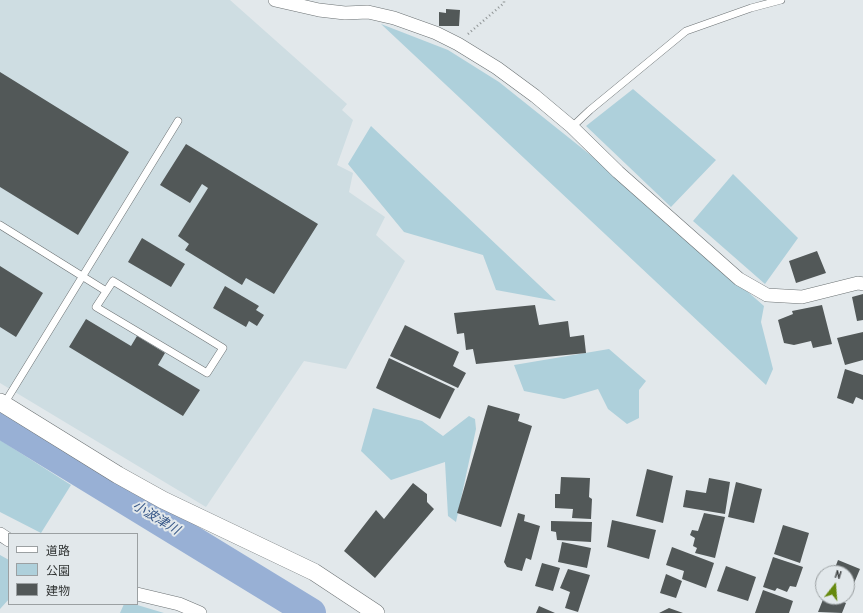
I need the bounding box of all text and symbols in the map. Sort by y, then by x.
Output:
water label: 小波津川 [130,498,182,538]
legend [8,533,138,605]
text: 道路 [46,543,70,558]
text: 公園 [46,563,70,578]
north arrow [815,565,855,605]
text: N [833,567,843,582]
text: 建物 [46,583,70,598]

